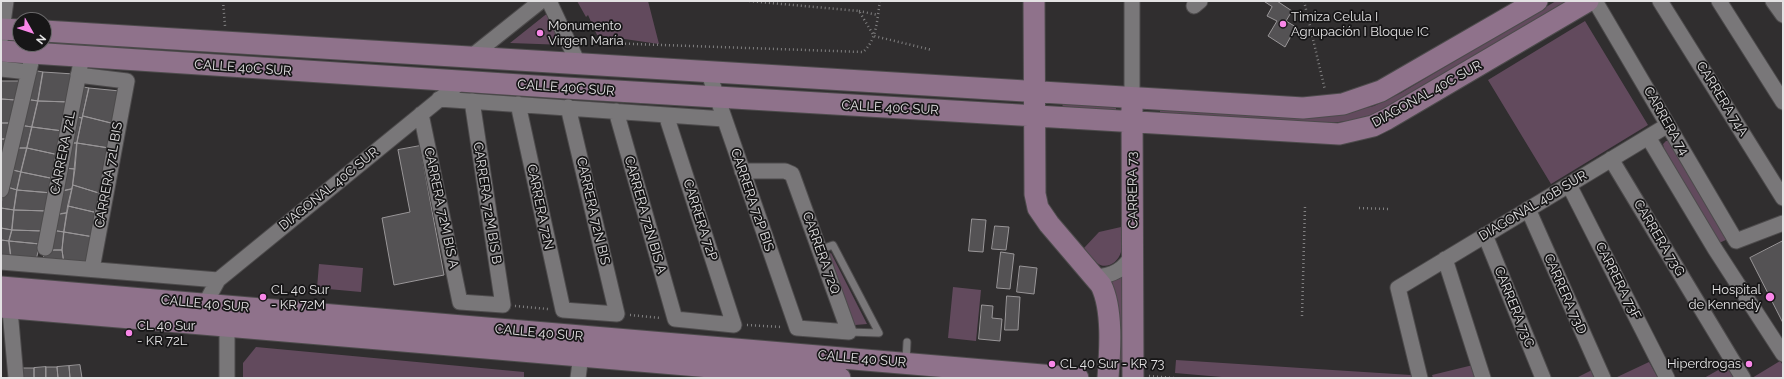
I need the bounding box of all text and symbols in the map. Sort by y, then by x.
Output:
place label: Timiza Celula I Agrupación I Bloque IC [1291,9,1429,40]
north arrow [12,12,52,52]
place label: Monumento Virgen María [548,18,624,49]
marker: Timiza Celula I Agrupación I Bloque IC [1278,19,1288,29]
marker: Monumento Virgen María [535,28,545,38]
text: N [33,32,49,47]
street label: CALLE 40C SUR [194,57,292,79]
street label: DIAGONAL 40C SUR [1369,57,1485,131]
street label: CARRERA 74A [1693,59,1751,139]
street label: CALLE 40C SUR [517,77,615,99]
street label: CARRERA 74 [1640,84,1692,158]
street label: CALLE 40C SUR [841,98,939,118]
street label: CARRERA 72L [47,110,79,196]
street label: CARRERA 72L BIS [92,121,126,229]
street label: CARRERA 72M BIS B [470,141,504,265]
street label: DIAGONAL 40C SUR [276,144,382,234]
street label: CARRERA 72M BIS A [421,146,461,270]
street label: CARRERA 72P BIS [727,146,777,254]
street label: CARRERA 73 [1125,151,1141,229]
street label: CARRERA 72N BIS A [621,154,669,276]
street label: CARRERA 72N BIS [573,156,613,266]
street label: CARRERA 72N [523,163,557,251]
street label: DIAGONAL 40B SUR [1476,168,1590,244]
street label: CARRERA 72P [679,177,721,263]
street label: CARRERA 73G [1630,197,1688,279]
street label: CARRERA 72Q [799,210,843,296]
street label: CARRERA 73F [1592,240,1644,322]
street label: CARRERA 73D [1540,251,1590,337]
street label: CARRERA 73C [1491,264,1537,350]
place label: CL 40 Sur - KR 72M [271,282,329,313]
place label: Hospital de Kennedy [1688,282,1761,313]
marker: Hospital de Kennedy [1764,291,1776,303]
street label: CALLE 40 SUR [160,292,250,316]
marker: CL 40 Sur - KR 72M [258,292,268,302]
place label: CL 40 Sur - KR 72L [137,318,195,349]
street label: CALLE 40 SUR [494,321,584,345]
marker: CL 40 Sur - KR 72L [124,328,134,338]
street label: CALLE 40 SUR [817,347,907,371]
place label: CL 40 Sur - KR 73 [1060,356,1165,372]
place label: Hiperdrogas [1667,356,1741,372]
marker: CL 40 Sur - KR 73 [1047,359,1057,369]
marker: Hiperdrogas [1744,359,1754,369]

